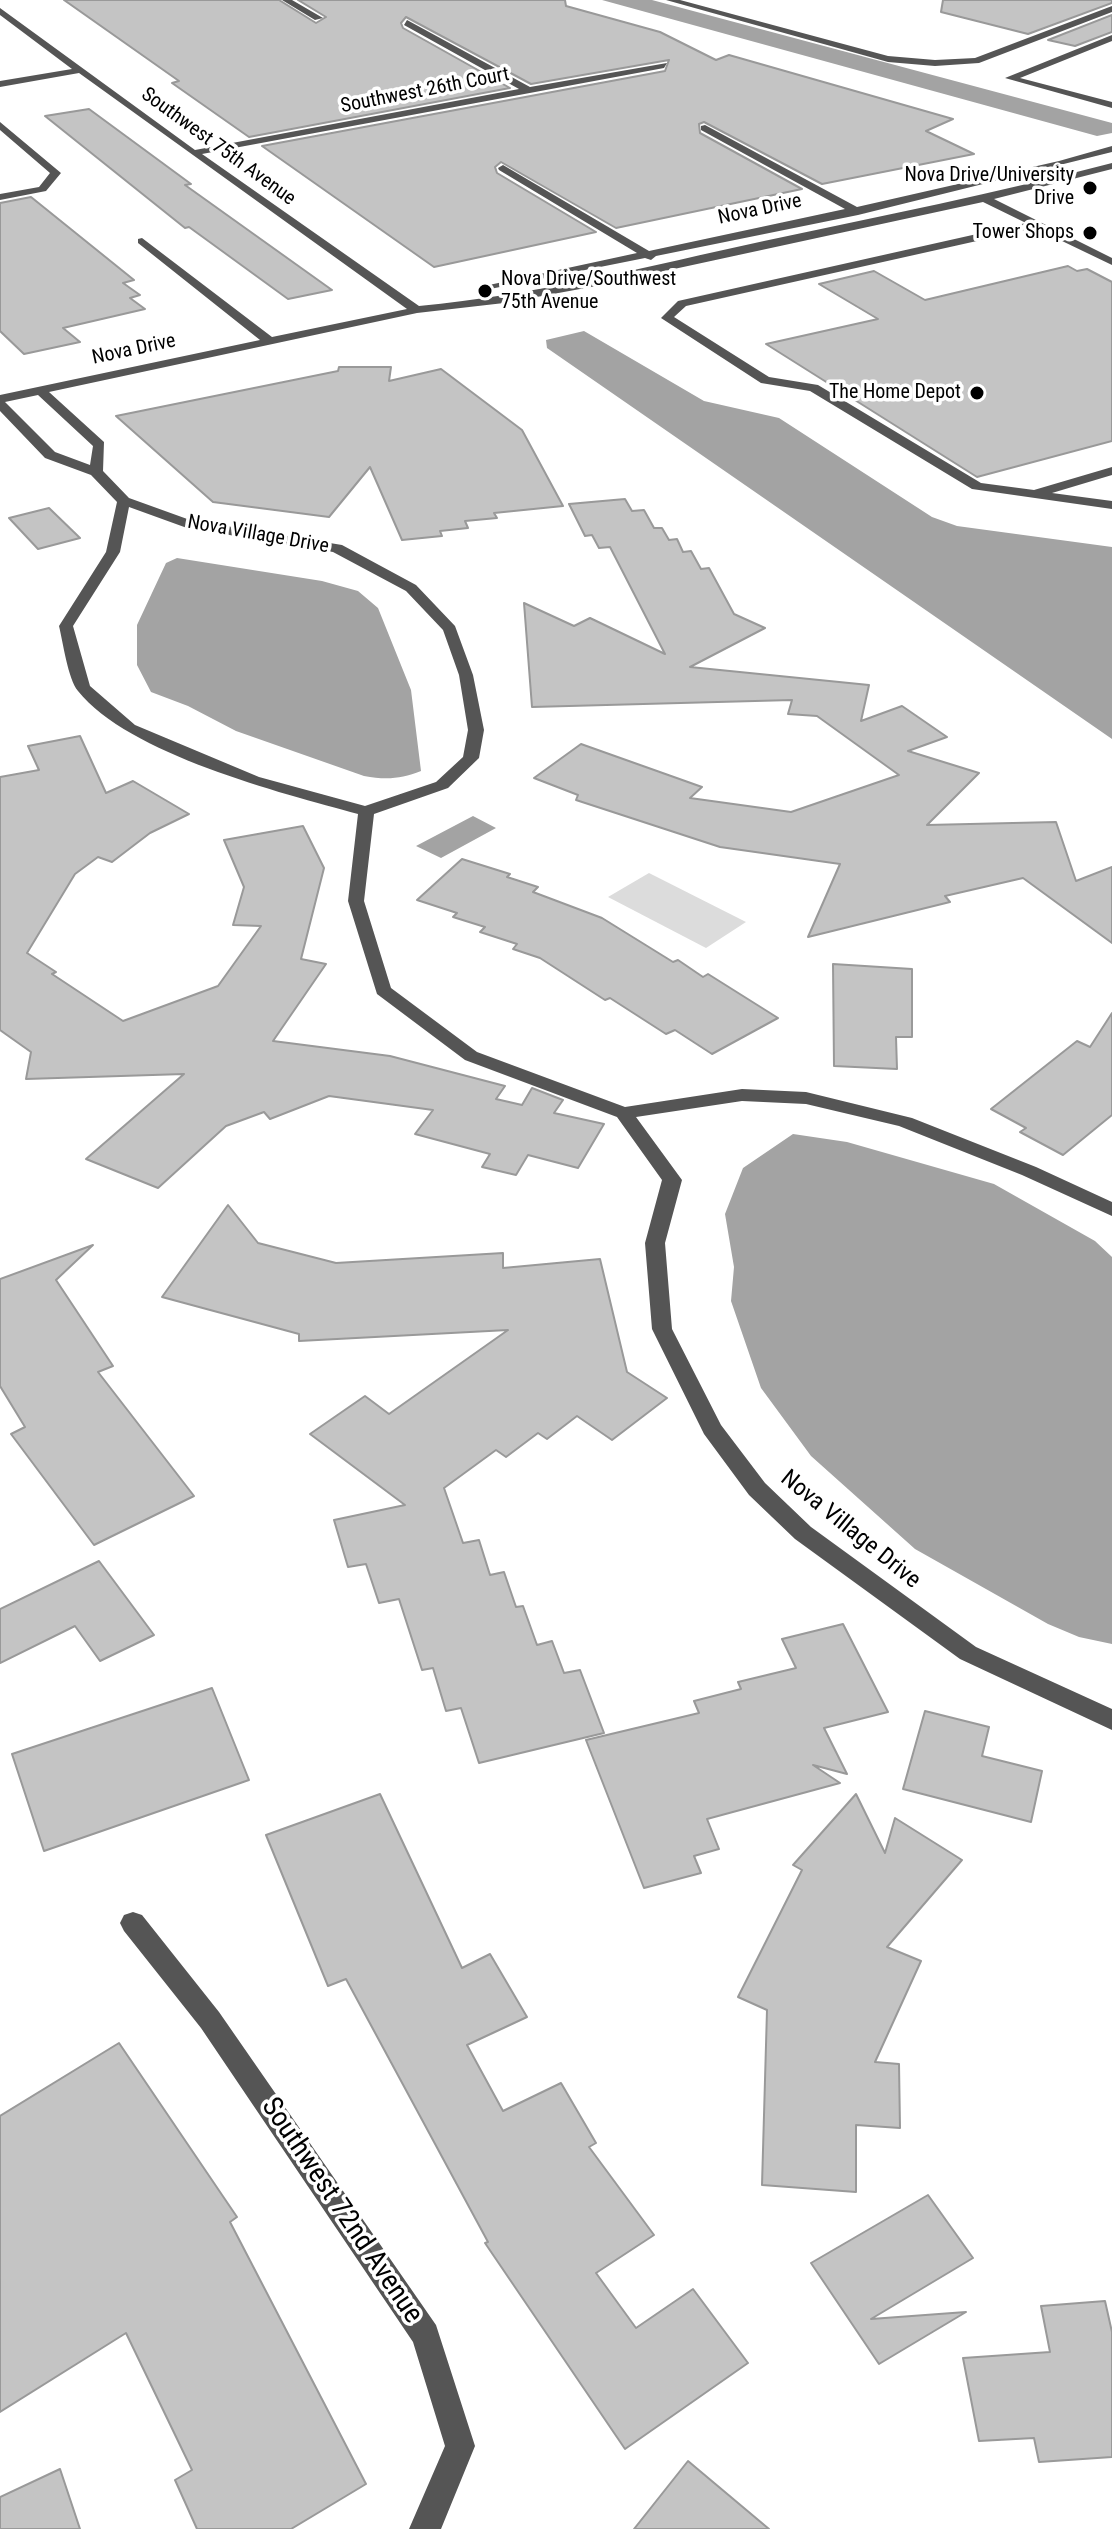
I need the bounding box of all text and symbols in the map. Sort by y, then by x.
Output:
street label: Southwest 26th Court [339,63,511,119]
street label: Southwest 75th Avenue [136,83,300,211]
place label: Nova Drive/University Drive [904,164,1074,211]
marker: Nova Drive/University Drive [1081,179,1099,197]
street label: Nova Drive [716,189,804,231]
place label: Tower Shops [972,221,1074,245]
marker: Tower Shops [1081,224,1099,242]
place label: Nova Drive/Southwest 75th Avenue [501,268,676,315]
marker: Nova Drive/Southwest 75th Avenue [476,282,494,300]
street label: Nova Drive [90,329,178,371]
place label: The Home Depot [829,381,961,405]
marker: The Home Depot [968,384,986,402]
street label: Nova Village Drive [185,511,331,559]
street label: Nova Village Drive [774,1465,926,1595]
street label: Southwest 72nd Avenue [253,2092,429,2330]

